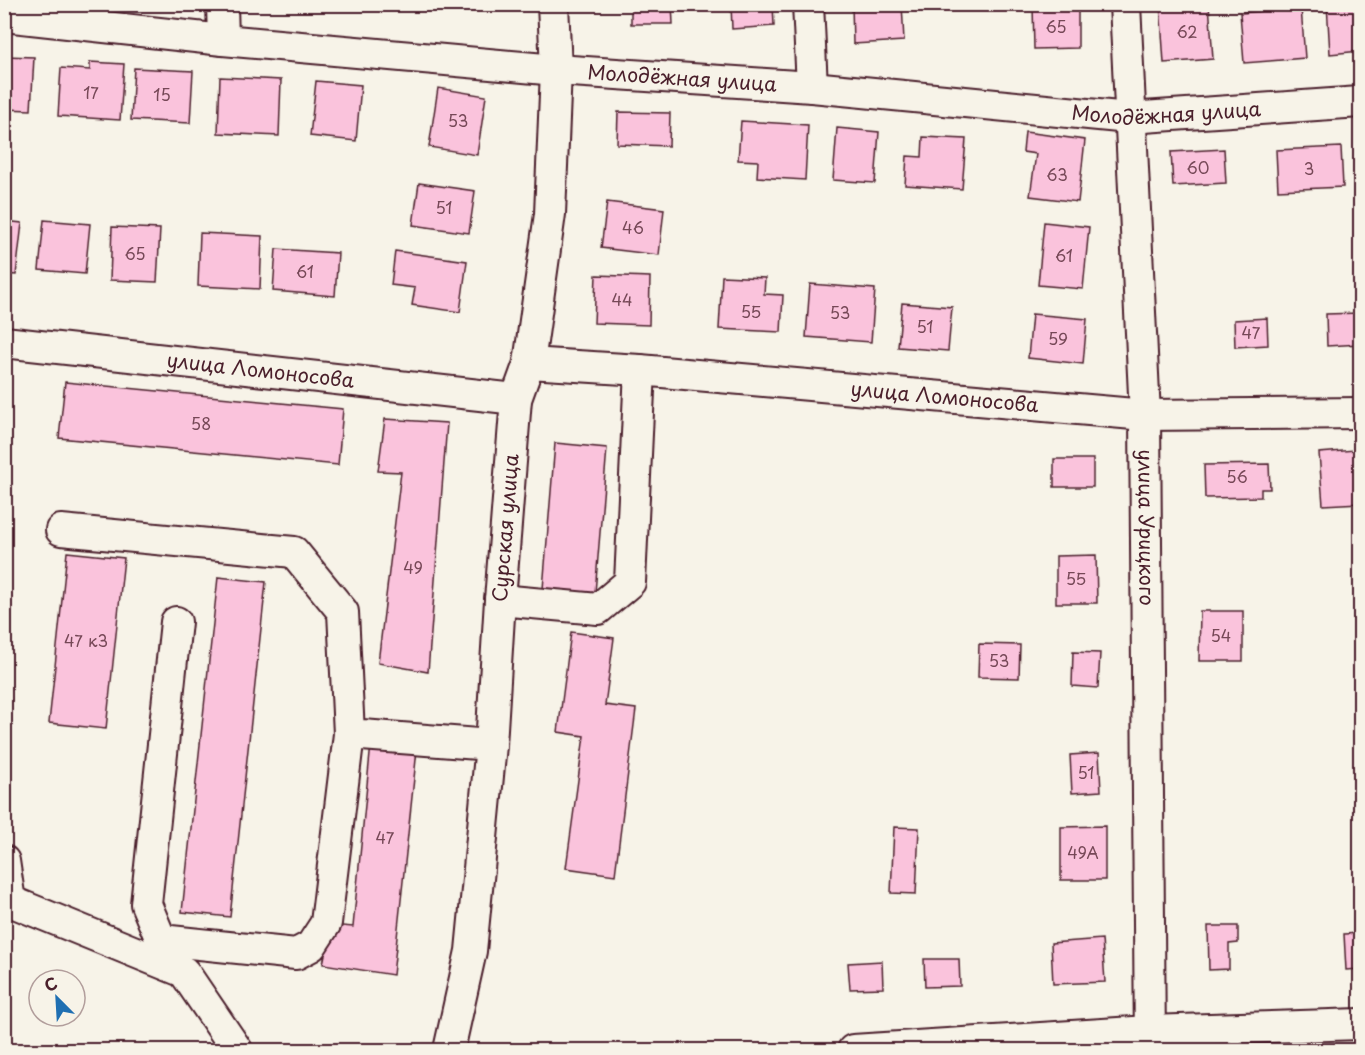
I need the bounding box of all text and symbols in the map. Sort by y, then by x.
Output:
house number: 65 [1045,14,1067,38]
house number: 62 [1176,19,1198,43]
street label: Молодёжная улица [586,56,778,99]
house number: 17 [83,80,99,104]
house number: 15 [153,82,171,106]
street label: Молодёжная улица [1070,93,1262,132]
house number: 53 [448,108,468,132]
house number: 60 [1187,155,1209,179]
house number: 3 [1304,156,1314,180]
house number: 63 [1046,162,1068,186]
house number: 51 [435,195,453,219]
house number: 46 [622,215,644,239]
house number: 65 [124,241,146,265]
house number: 61 [1055,243,1073,267]
house number: 61 [296,259,314,283]
house number: 44 [611,287,633,311]
house number: 55 [741,299,761,323]
house number: 53 [830,300,850,324]
house number: 51 [916,314,934,338]
house number: 47 [1242,320,1261,344]
house number: 59 [1048,326,1068,350]
street label: улица Ломоносова [165,344,356,395]
street label: улица Ломоносова [849,373,1040,420]
house number: 58 [191,411,211,435]
street label: улица Урицкого [1131,449,1163,606]
street label: Сурская улица [484,452,526,603]
house number: 56 [1226,464,1248,488]
house number: 49 [403,555,423,579]
house number: 55 [1066,566,1086,590]
house number: 54 [1211,623,1231,647]
house number: 47 к3 [64,628,108,652]
house number: 53 [989,648,1009,672]
house number: 51 [1077,760,1095,784]
house number: 47 [376,825,395,849]
house number: 49А [1067,840,1099,864]
north arrow [27,968,87,1028]
text: С [40,970,61,997]

